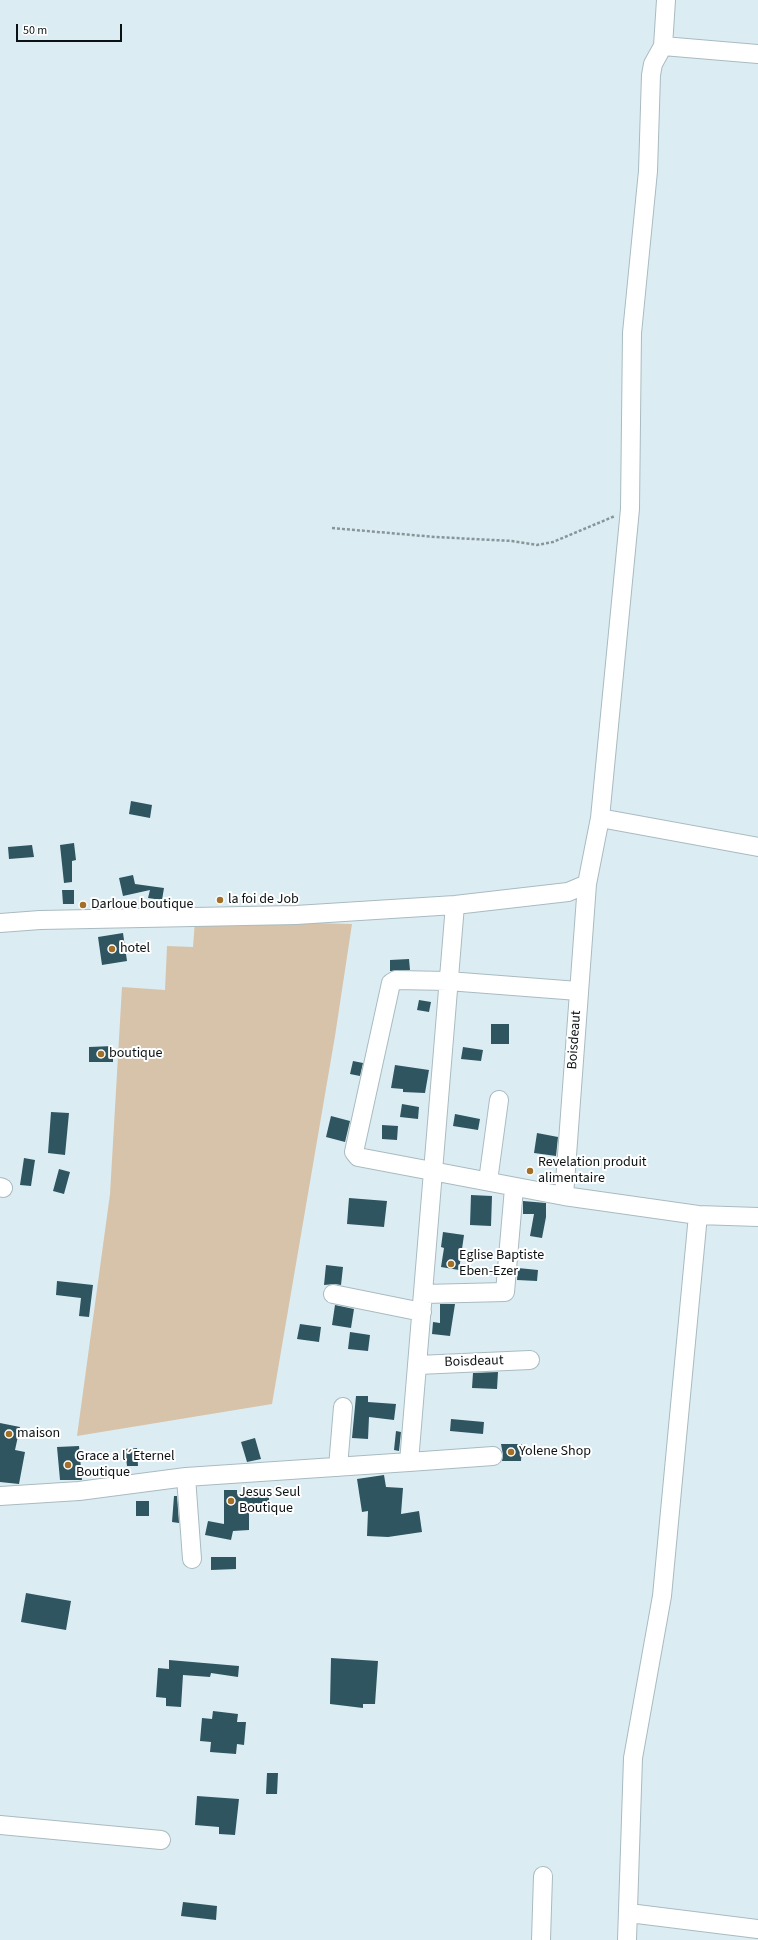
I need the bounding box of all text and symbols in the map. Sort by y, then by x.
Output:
scale bar [18,16,124,42]
text: 50 m [23,22,47,39]
place label: la foi de Job [228,892,299,908]
marker: la foi de Job [215,895,225,905]
place label: Darloue boutique [91,897,193,913]
marker: Darloue boutique [78,900,88,910]
place label: hotel [120,941,150,957]
marker: hotel [107,944,117,954]
street label: Boisdeaut [565,1010,585,1070]
place label: boutique [109,1046,162,1062]
marker: boutique [96,1049,106,1059]
place label: Revelation produit alimentaire [538,1155,647,1188]
marker: Revelation produit alimentaire [525,1166,535,1176]
place label: Eglise Baptiste Eben-Ezer [459,1248,544,1280]
marker: Eglise Baptiste Eben-Ezer [446,1259,456,1269]
street label: Boisdeaut [444,1353,504,1371]
place label: maison [17,1426,60,1442]
marker: maison [4,1429,14,1439]
place label: Yolene Shop [519,1444,591,1460]
marker: Yolene Shop [506,1447,516,1457]
place label: Grace a l´Eternel Boutique [76,1449,175,1482]
marker: Grace a l´Eternel Boutique [63,1460,73,1470]
place label: Jesus Seul Boutique [239,1485,300,1518]
marker: Jesus Seul Boutique [226,1496,236,1506]

